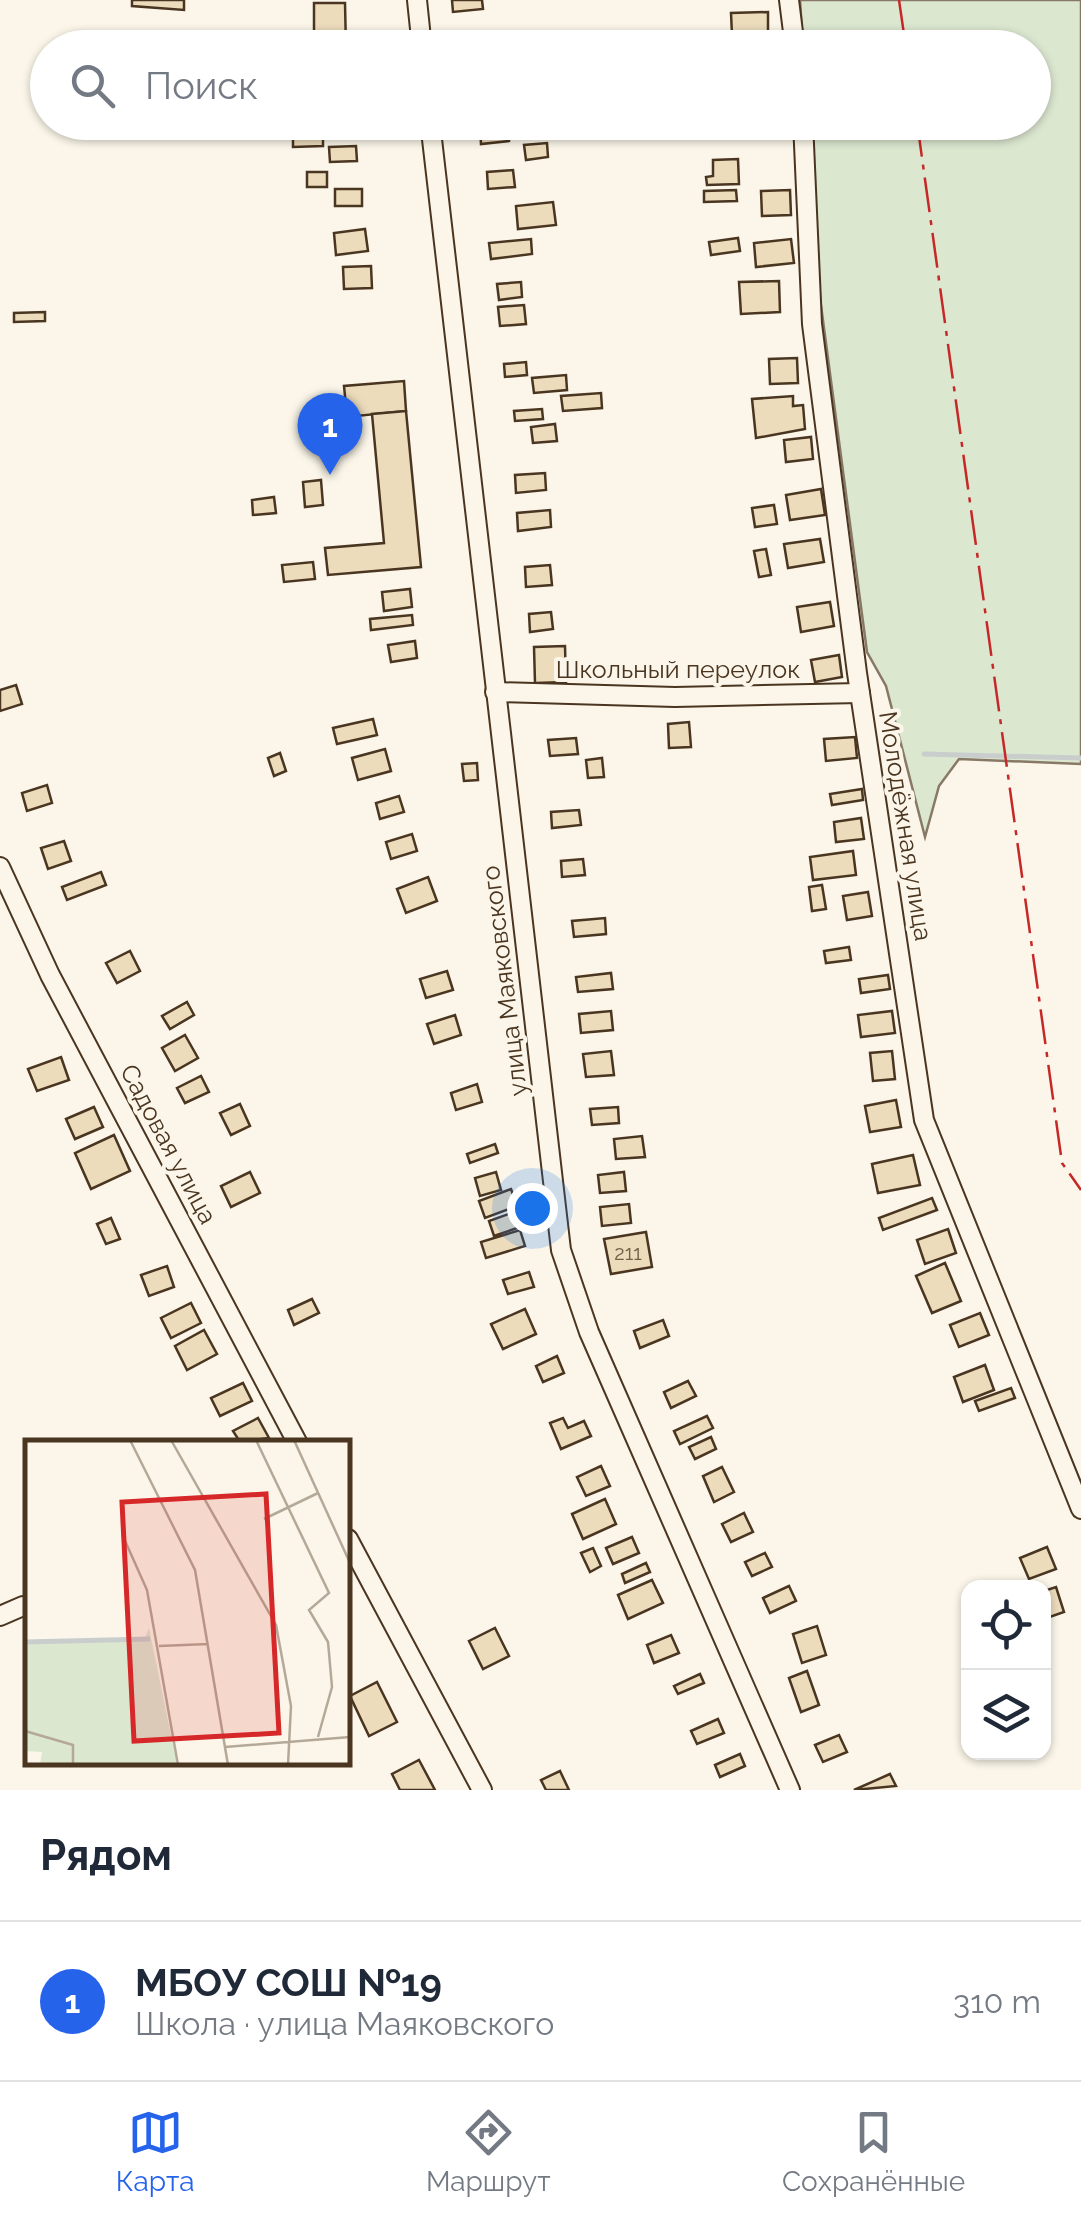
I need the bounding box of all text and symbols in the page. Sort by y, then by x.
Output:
search box [30,30,1051,140]
icon: search [65,58,120,113]
text: Поиск [145,63,258,108]
pin: 1 [298,392,362,475]
street label: Школьный переулок [556,654,800,684]
street label: Молодёжная улица [873,709,939,943]
street label: улица Маяковского [475,864,533,1098]
street label: Садовая улица [114,1059,224,1229]
your location [507,1183,558,1234]
house number: 211 [614,1241,642,1265]
inset map [25,1440,350,1765]
map controls [961,1580,1051,1760]
button: locate [961,1580,1051,1670]
button: layers [961,1670,1051,1760]
text: Рядом [40,1831,172,1880]
text: МБОУ СОШ №19 [135,1960,442,2005]
text: 1 [65,1983,80,2020]
text: 310 m [953,1983,1041,2020]
text: Школа · улица Маяковского [135,2005,554,2042]
tab: Карта [116,2105,195,2198]
tab: Маршрут [426,2105,551,2198]
tab: Сохранённые [782,2105,965,2198]

